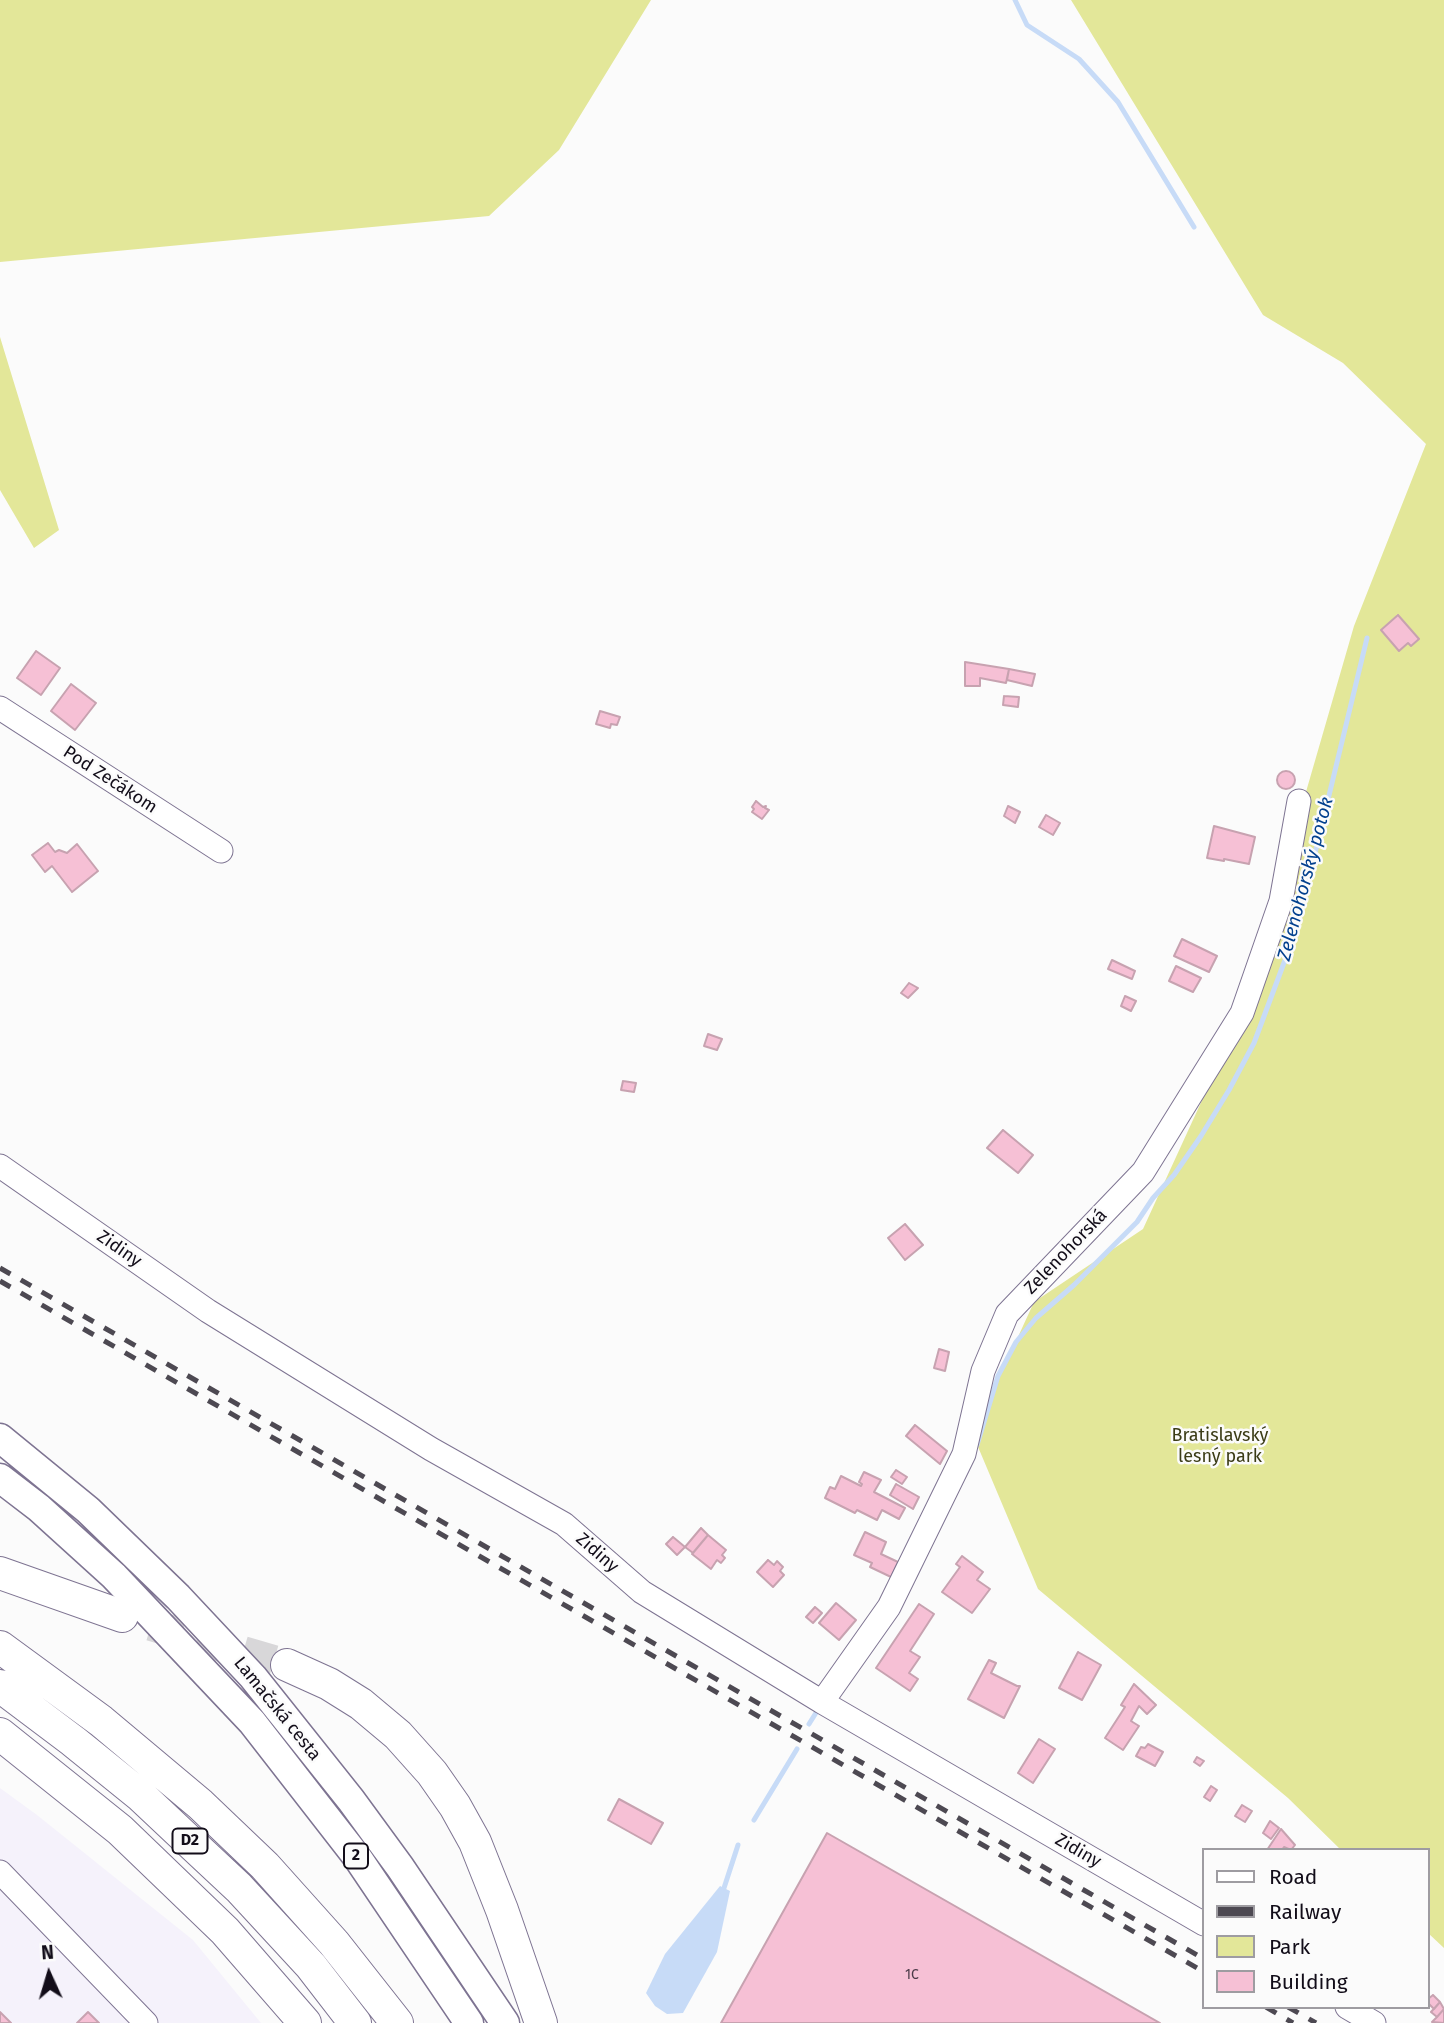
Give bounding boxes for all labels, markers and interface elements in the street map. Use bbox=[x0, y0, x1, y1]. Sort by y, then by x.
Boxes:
street label: Pod Zečákom bbox=[59, 742, 161, 818]
water label: Zelenohorský potok bbox=[1273, 795, 1339, 963]
street label: Zelenohorská bbox=[1020, 1205, 1112, 1299]
street label: Zidiny bbox=[92, 1226, 146, 1272]
park label: Bratislavský lesný park bbox=[1172, 1425, 1268, 1468]
street label: Zidiny bbox=[571, 1529, 623, 1577]
street label: Lamačská cesta bbox=[229, 1653, 325, 1765]
road number: D2 bbox=[172, 1828, 208, 1854]
street label: Zidiny bbox=[1051, 1829, 1105, 1873]
road number: 2 bbox=[344, 1844, 368, 1868]
legend bbox=[1202, 1848, 1430, 2009]
text: Road bbox=[1269, 1864, 1317, 1890]
text: Railway bbox=[1269, 1899, 1341, 1925]
text: Park bbox=[1269, 1934, 1310, 1960]
north arrow bbox=[14, 1939, 84, 2009]
text: N bbox=[40, 1941, 55, 1964]
house number: 1C bbox=[905, 1967, 919, 1983]
text: Building bbox=[1269, 1969, 1348, 1995]

